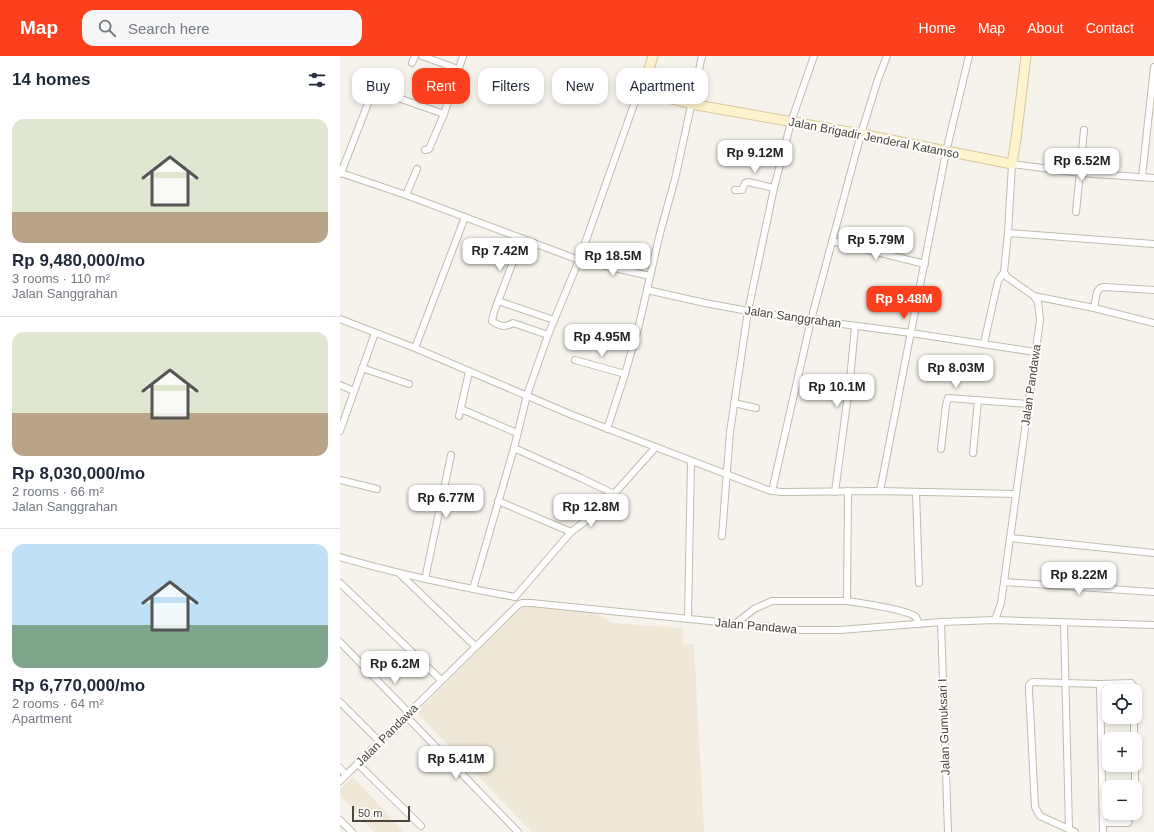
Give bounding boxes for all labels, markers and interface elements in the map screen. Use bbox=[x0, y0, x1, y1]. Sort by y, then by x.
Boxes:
search box bbox=[82, 10, 362, 46]
text: Map bbox=[20, 17, 58, 38]
icon: search bbox=[96, 17, 118, 39]
text: Search here bbox=[128, 20, 210, 37]
text: Home bbox=[919, 20, 956, 36]
text: Map bbox=[978, 20, 1005, 36]
text: About bbox=[1027, 20, 1064, 36]
text: Contact bbox=[1086, 20, 1134, 36]
chip: Buy bbox=[352, 68, 404, 104]
chip: Rent bbox=[412, 68, 470, 104]
chip: Filters bbox=[478, 68, 544, 104]
chip: New bbox=[552, 68, 608, 104]
chip: Apartment bbox=[616, 68, 708, 104]
icon: filters bbox=[306, 69, 328, 91]
text: 14 homes bbox=[12, 70, 90, 89]
street label: Jalan Brigadir Jenderal Katamso bbox=[788, 115, 961, 161]
pin: Rp 9.12M bbox=[714, 140, 796, 174]
icon: home bbox=[134, 145, 206, 217]
text: Rp 9.12M bbox=[726, 145, 784, 160]
pin: Rp 6.52M bbox=[1041, 148, 1123, 182]
text: Rp 6.52M bbox=[1053, 153, 1111, 168]
pin: Rp 5.79M bbox=[835, 227, 917, 261]
text: Rp 5.79M bbox=[847, 232, 905, 247]
pin: Rp 7.42M bbox=[459, 238, 541, 272]
text: Rp 7.42M bbox=[471, 243, 529, 258]
pin: Rp 18.5M bbox=[572, 243, 654, 277]
text: Rp 18.5M bbox=[584, 248, 642, 263]
text: Rp 9,480,000/mo bbox=[12, 251, 145, 270]
text: 3 rooms · 110 m² bbox=[12, 271, 110, 286]
text: Jalan Sanggrahan bbox=[12, 286, 118, 301]
pin: Rp 9.48M bbox=[863, 286, 945, 320]
text: Rp 9.48M bbox=[875, 291, 933, 306]
street label: Jalan Sanggrahan bbox=[744, 303, 842, 331]
pin: Rp 4.95M bbox=[561, 324, 643, 358]
text: Rp 4.95M bbox=[573, 329, 631, 344]
street label: Jalan Pandawa bbox=[1018, 343, 1044, 427]
pin: Rp 8.03M bbox=[915, 355, 997, 389]
icon: home bbox=[134, 358, 206, 430]
text: Rp 8.03M bbox=[927, 360, 985, 375]
pin: Rp 10.1M bbox=[796, 374, 878, 408]
text: Rp 10.1M bbox=[808, 379, 866, 394]
text: Rp 8,030,000/mo bbox=[12, 464, 145, 483]
text: 2 rooms · 66 m² bbox=[12, 484, 104, 499]
pin: Rp 6.77M bbox=[405, 485, 487, 519]
text: Rp 6.77M bbox=[417, 490, 475, 505]
pin: Rp 12.8M bbox=[550, 494, 632, 528]
text: Jalan Sanggrahan bbox=[12, 499, 118, 514]
text: Rp 12.8M bbox=[562, 499, 620, 514]
pin: Rp 8.22M bbox=[1038, 562, 1120, 596]
text: Rp 8.22M bbox=[1050, 567, 1108, 582]
icon: home bbox=[134, 570, 206, 642]
street label: Jalan Pandawa bbox=[715, 615, 798, 637]
pin: Rp 6.2M bbox=[358, 651, 432, 685]
text: Rp 6.2M bbox=[370, 656, 420, 671]
text: Rp 6,770,000/mo bbox=[12, 676, 145, 695]
street label: Jalan Gumuksari I bbox=[935, 678, 953, 776]
map controls bbox=[1102, 684, 1142, 820]
button: locate bbox=[1102, 684, 1142, 724]
text: 2 rooms · 64 m² bbox=[12, 696, 104, 711]
street label: Jalan Pandawa bbox=[353, 701, 421, 769]
text: Apartment bbox=[12, 711, 72, 726]
button: + bbox=[1102, 732, 1142, 772]
pin: Rp 5.41M bbox=[415, 746, 497, 780]
text: Rp 5.41M bbox=[427, 751, 485, 766]
button: − bbox=[1102, 780, 1142, 820]
scale bar bbox=[352, 804, 410, 823]
text: 50 m bbox=[358, 807, 382, 819]

